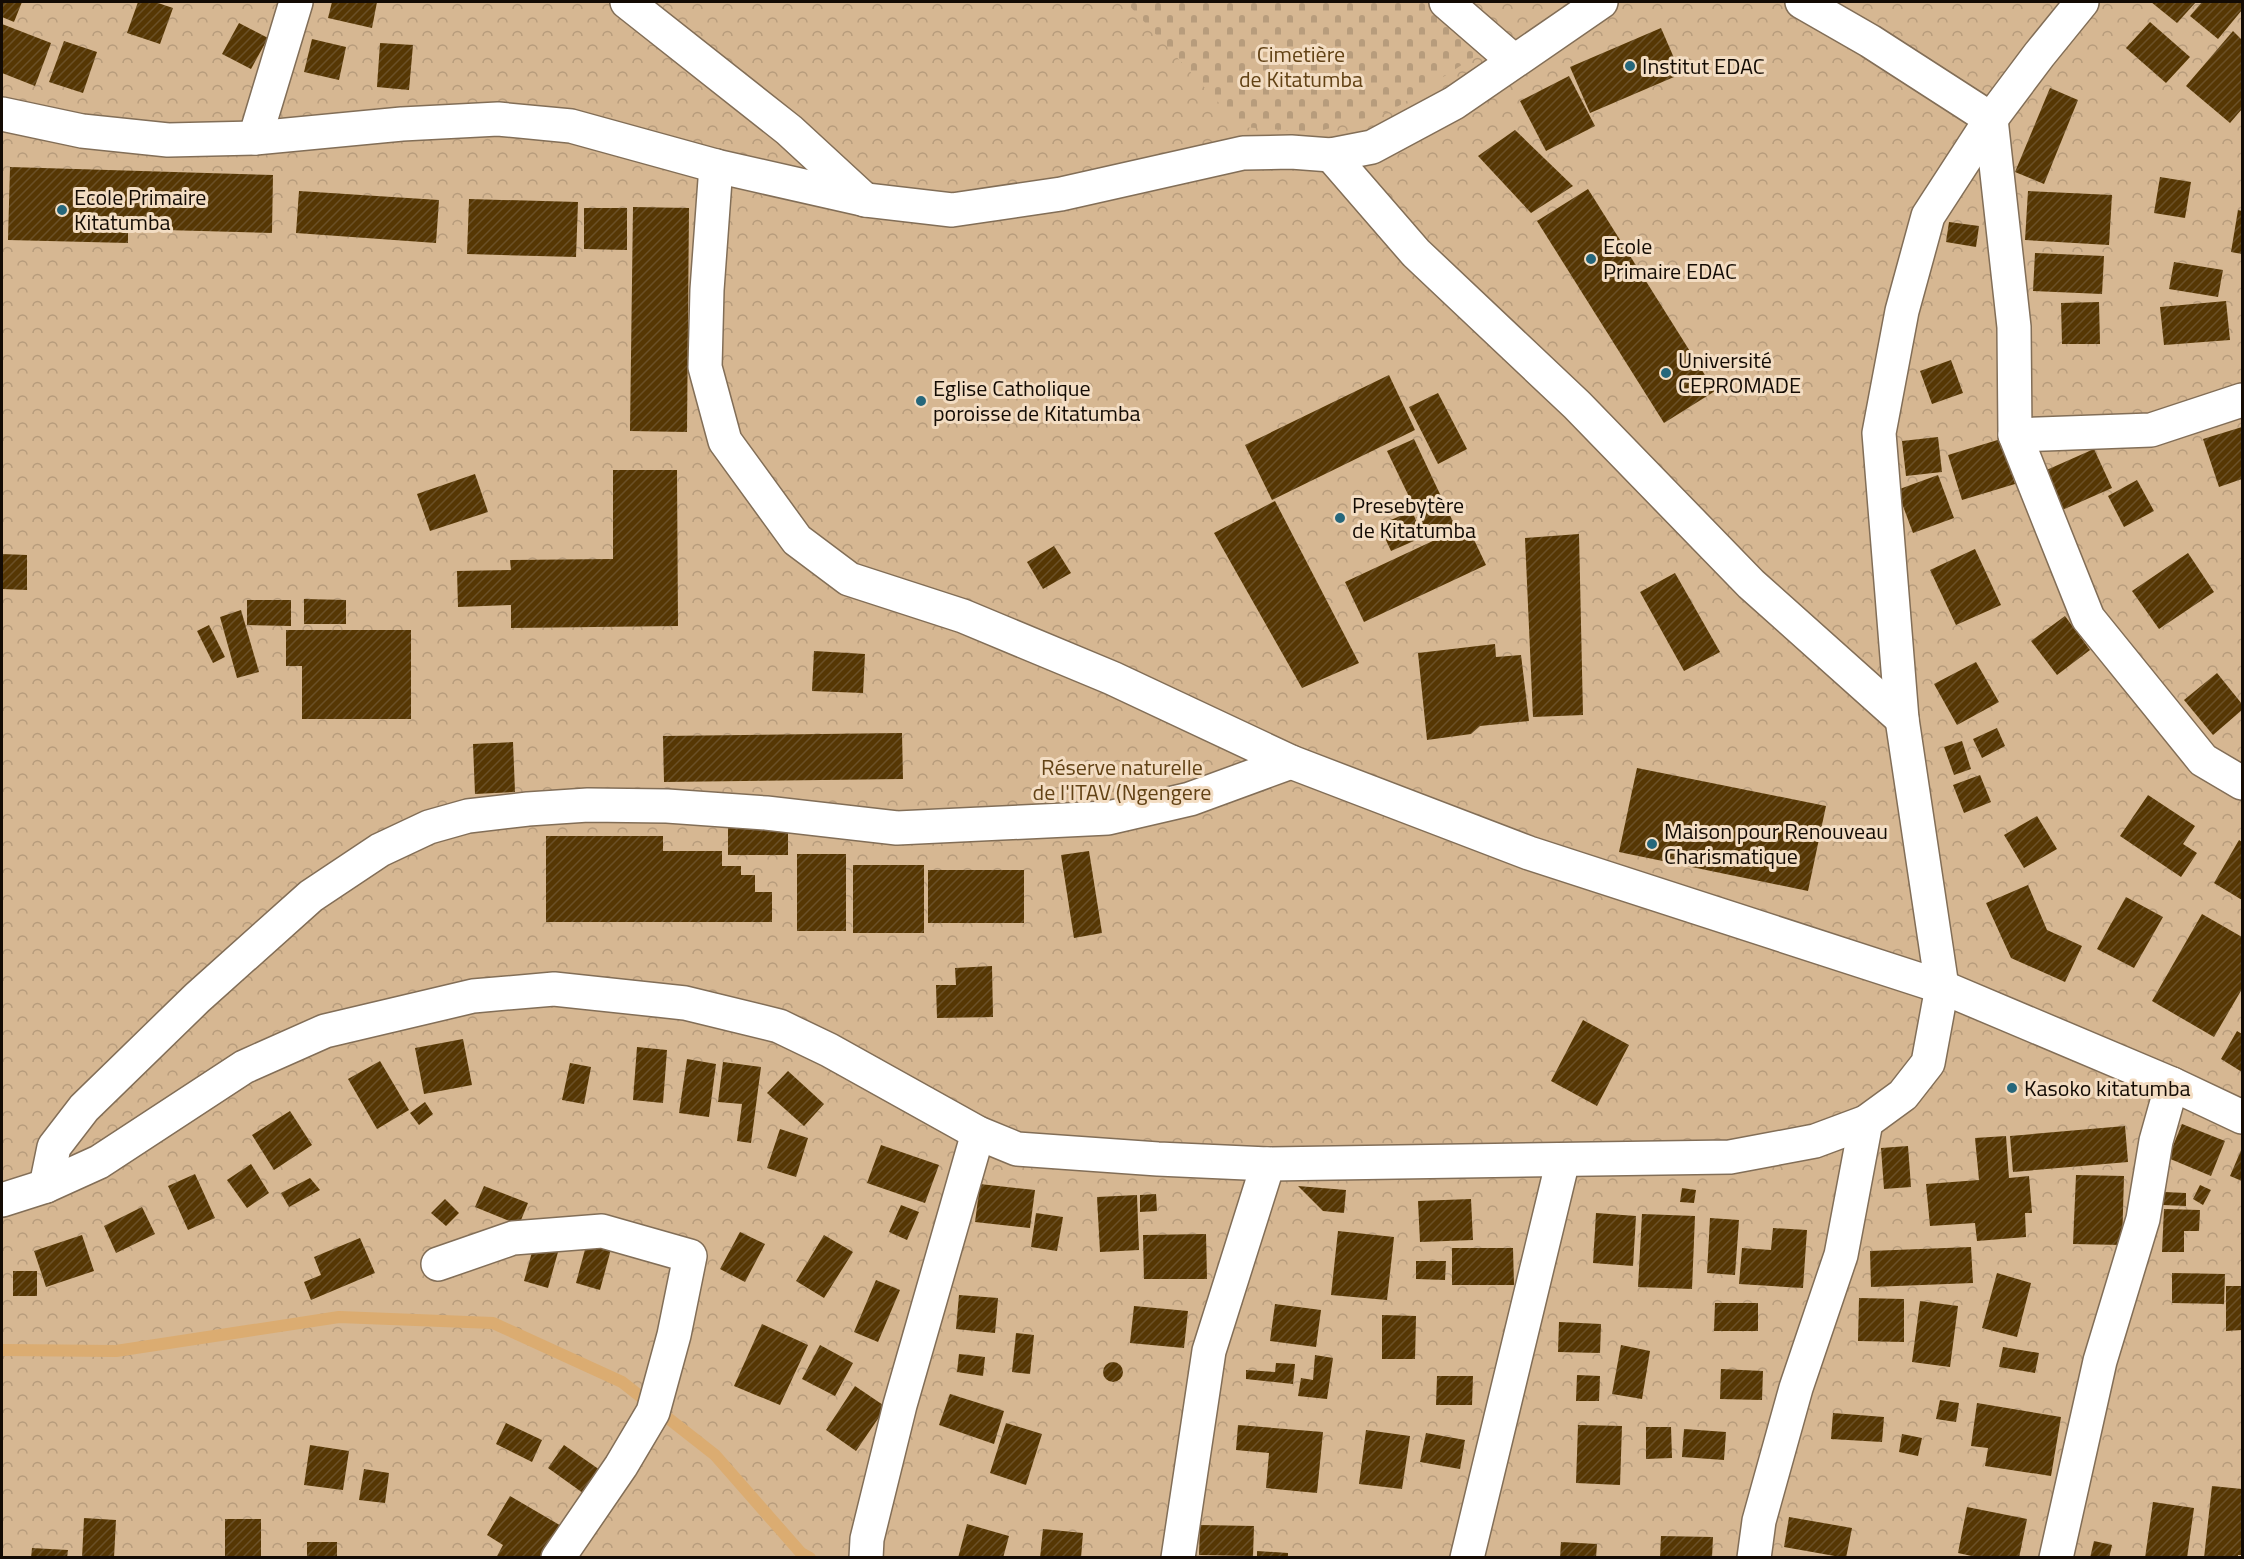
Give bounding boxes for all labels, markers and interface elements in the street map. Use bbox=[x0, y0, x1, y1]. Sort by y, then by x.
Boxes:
park label: Cimetière de Kitatumba bbox=[1239, 37, 1363, 96]
place label: Institut EDAC bbox=[1642, 49, 1765, 83]
marker: Institut EDAC bbox=[1623, 59, 1637, 73]
place label: Ecole Primaire Kitatumba bbox=[74, 180, 206, 239]
marker: Ecole Primaire Kitatumba bbox=[55, 203, 69, 217]
place label: Ecole Primaire EDAC bbox=[1603, 229, 1737, 288]
marker: Ecole Primaire EDAC bbox=[1584, 252, 1598, 266]
place label: Université CEPROMADE bbox=[1678, 343, 1801, 402]
marker: Université CEPROMADE bbox=[1659, 366, 1673, 380]
place label: Eglise Catholique poroisse de Kitatumba bbox=[933, 371, 1141, 430]
marker: Eglise Catholique poroisse de Kitatumba bbox=[914, 394, 928, 408]
place label: Presebytère de Kitatumba bbox=[1352, 488, 1476, 547]
marker: Presebytère de Kitatumba bbox=[1333, 511, 1347, 525]
park label: Réserve naturelle de l'ITAV (Ngengere bbox=[1033, 750, 1211, 809]
place label: Maison pour Renouveau Charismatique bbox=[1664, 814, 1888, 873]
marker: Maison pour Renouveau Charismatique bbox=[1645, 837, 1659, 851]
place label: Kasoko kitatumba bbox=[2024, 1071, 2191, 1105]
marker: Kasoko kitatumba bbox=[2005, 1081, 2019, 1095]

